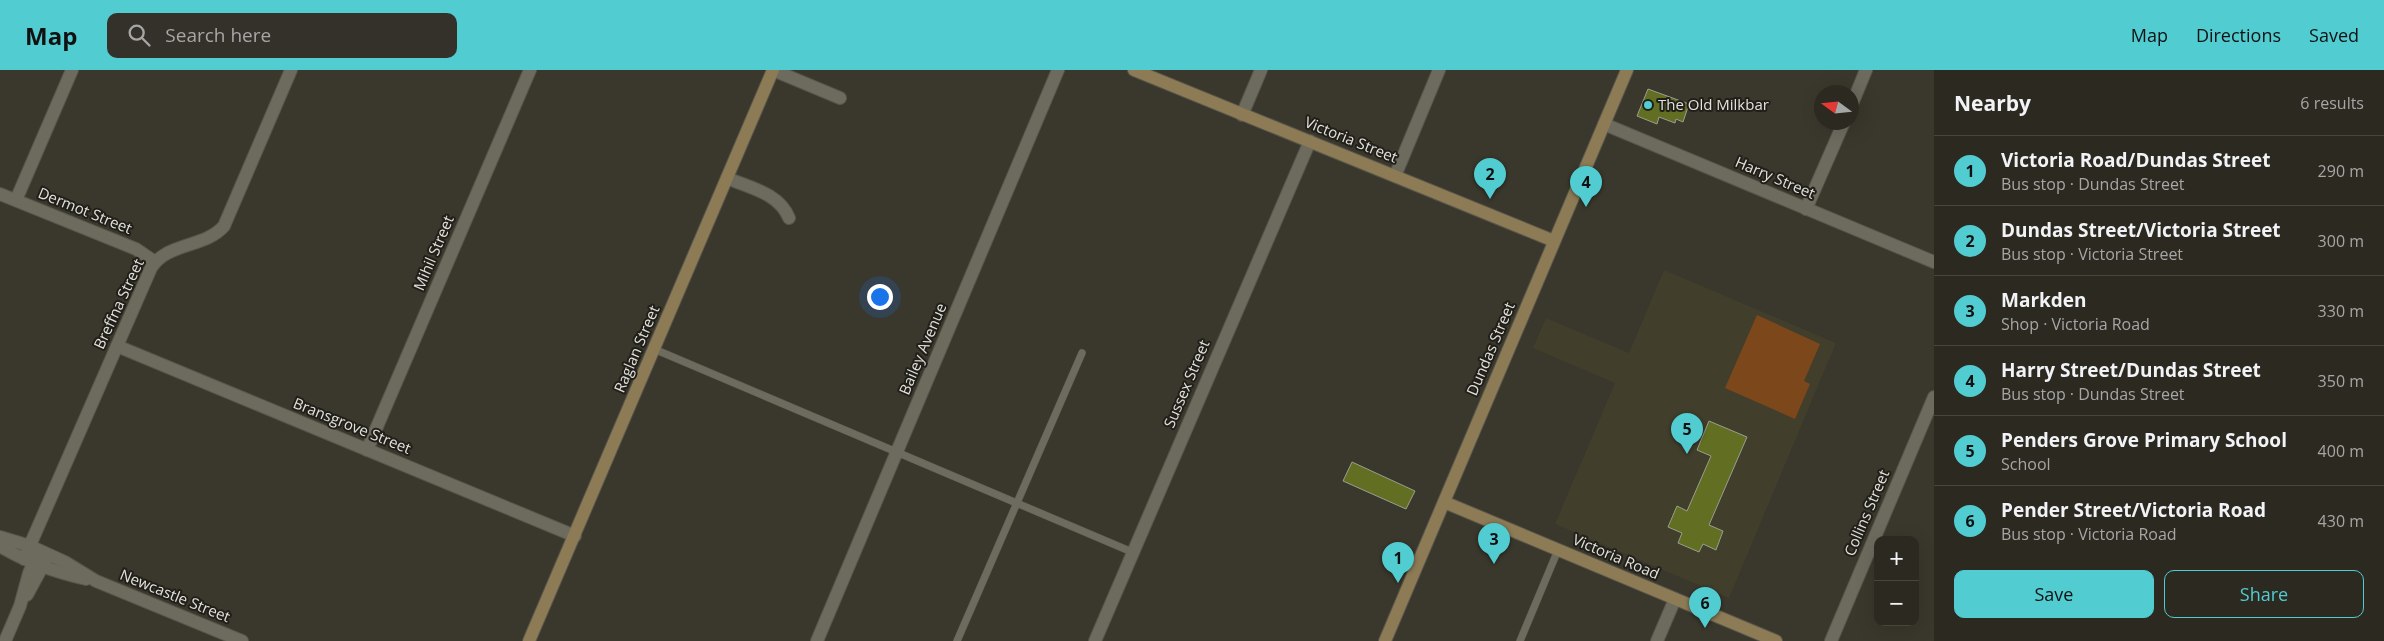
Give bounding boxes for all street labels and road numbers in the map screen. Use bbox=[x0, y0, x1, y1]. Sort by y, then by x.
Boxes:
street label: Victoria Street bbox=[1302, 111, 1401, 167]
street label: Harry Street bbox=[1732, 151, 1818, 203]
street label: Dermot Street bbox=[36, 182, 135, 238]
street label: Mihil Street bbox=[408, 212, 458, 293]
street label: Breffna Street bbox=[88, 255, 148, 352]
street label: Dundas Street bbox=[1461, 299, 1519, 398]
street label: Bailey Avenue bbox=[894, 300, 950, 397]
street label: Raglan Street bbox=[609, 302, 663, 395]
street label: Sussex Street bbox=[1159, 337, 1214, 431]
street label: Bransgrove Street bbox=[290, 392, 414, 458]
street label: Collins Street bbox=[1839, 466, 1893, 559]
street label: Victoria Road bbox=[1570, 529, 1663, 583]
street label: Newcastle Street bbox=[117, 564, 234, 626]

